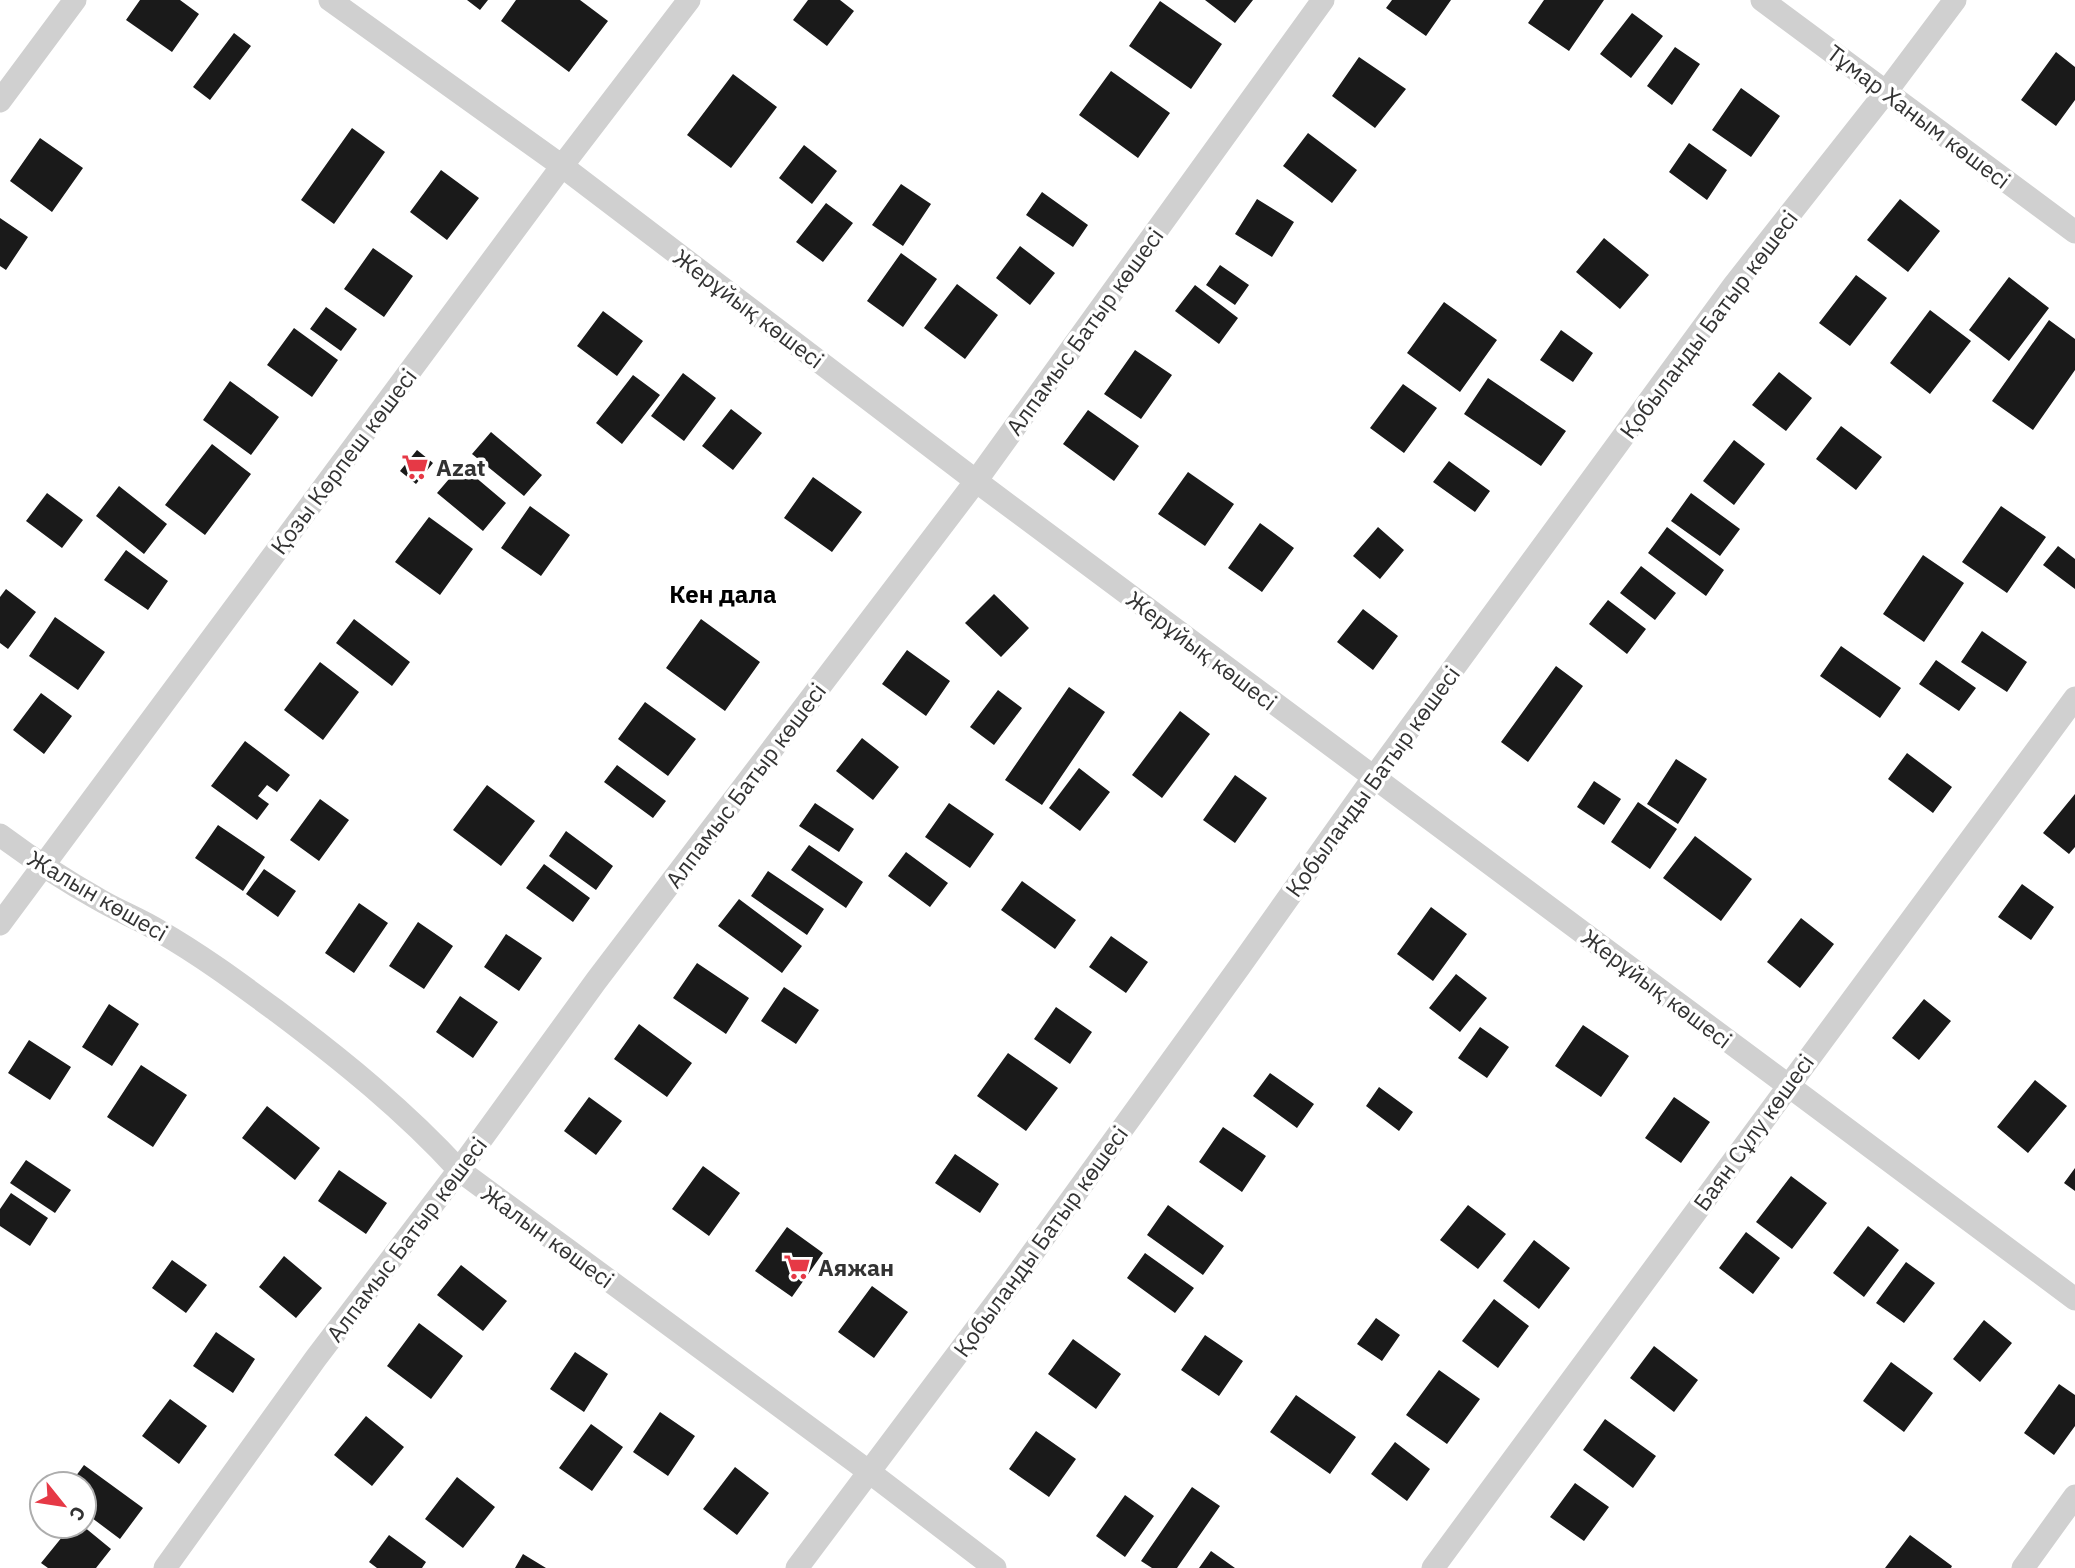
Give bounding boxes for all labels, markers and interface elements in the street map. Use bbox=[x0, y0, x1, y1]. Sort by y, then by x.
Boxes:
street label: Тұмар Ханым көшесі bbox=[1821, 37, 2017, 195]
street label: Қобыланды Батыр көшесі bbox=[1612, 204, 1804, 444]
street label: Алпамыс Батыр көшесі bbox=[999, 221, 1169, 441]
street label: Жерұйық көшесі bbox=[668, 242, 830, 374]
street label: Қозы Көрпеш көшесі bbox=[263, 362, 423, 560]
supermarket icon: Azat bbox=[400, 452, 430, 482]
place label: Azat bbox=[436, 452, 486, 482]
district label: Кен дала bbox=[669, 578, 777, 610]
street label: Жерұйық көшесі bbox=[1121, 584, 1283, 716]
street label: Қобыланды Батыр көшесі bbox=[1278, 660, 1466, 902]
street label: Алпамыс Батыр көшесі bbox=[658, 676, 832, 894]
street label: Жалын көшесі bbox=[23, 843, 173, 947]
street label: Жерұйық көшесі bbox=[1576, 922, 1738, 1054]
street label: Баян Сұлу көшесі bbox=[1686, 1048, 1820, 1216]
street label: Қобыланды Батыр көшесі bbox=[946, 1120, 1134, 1362]
street label: Алпамыс Батыр көшесі bbox=[319, 1130, 493, 1348]
street label: Жалын көшесі bbox=[476, 1178, 620, 1294]
supermarket icon: Аяжан bbox=[782, 1252, 812, 1282]
place label: Аяжан bbox=[818, 1252, 894, 1282]
north arrow bbox=[28, 1470, 98, 1540]
text: С bbox=[64, 1502, 91, 1525]

